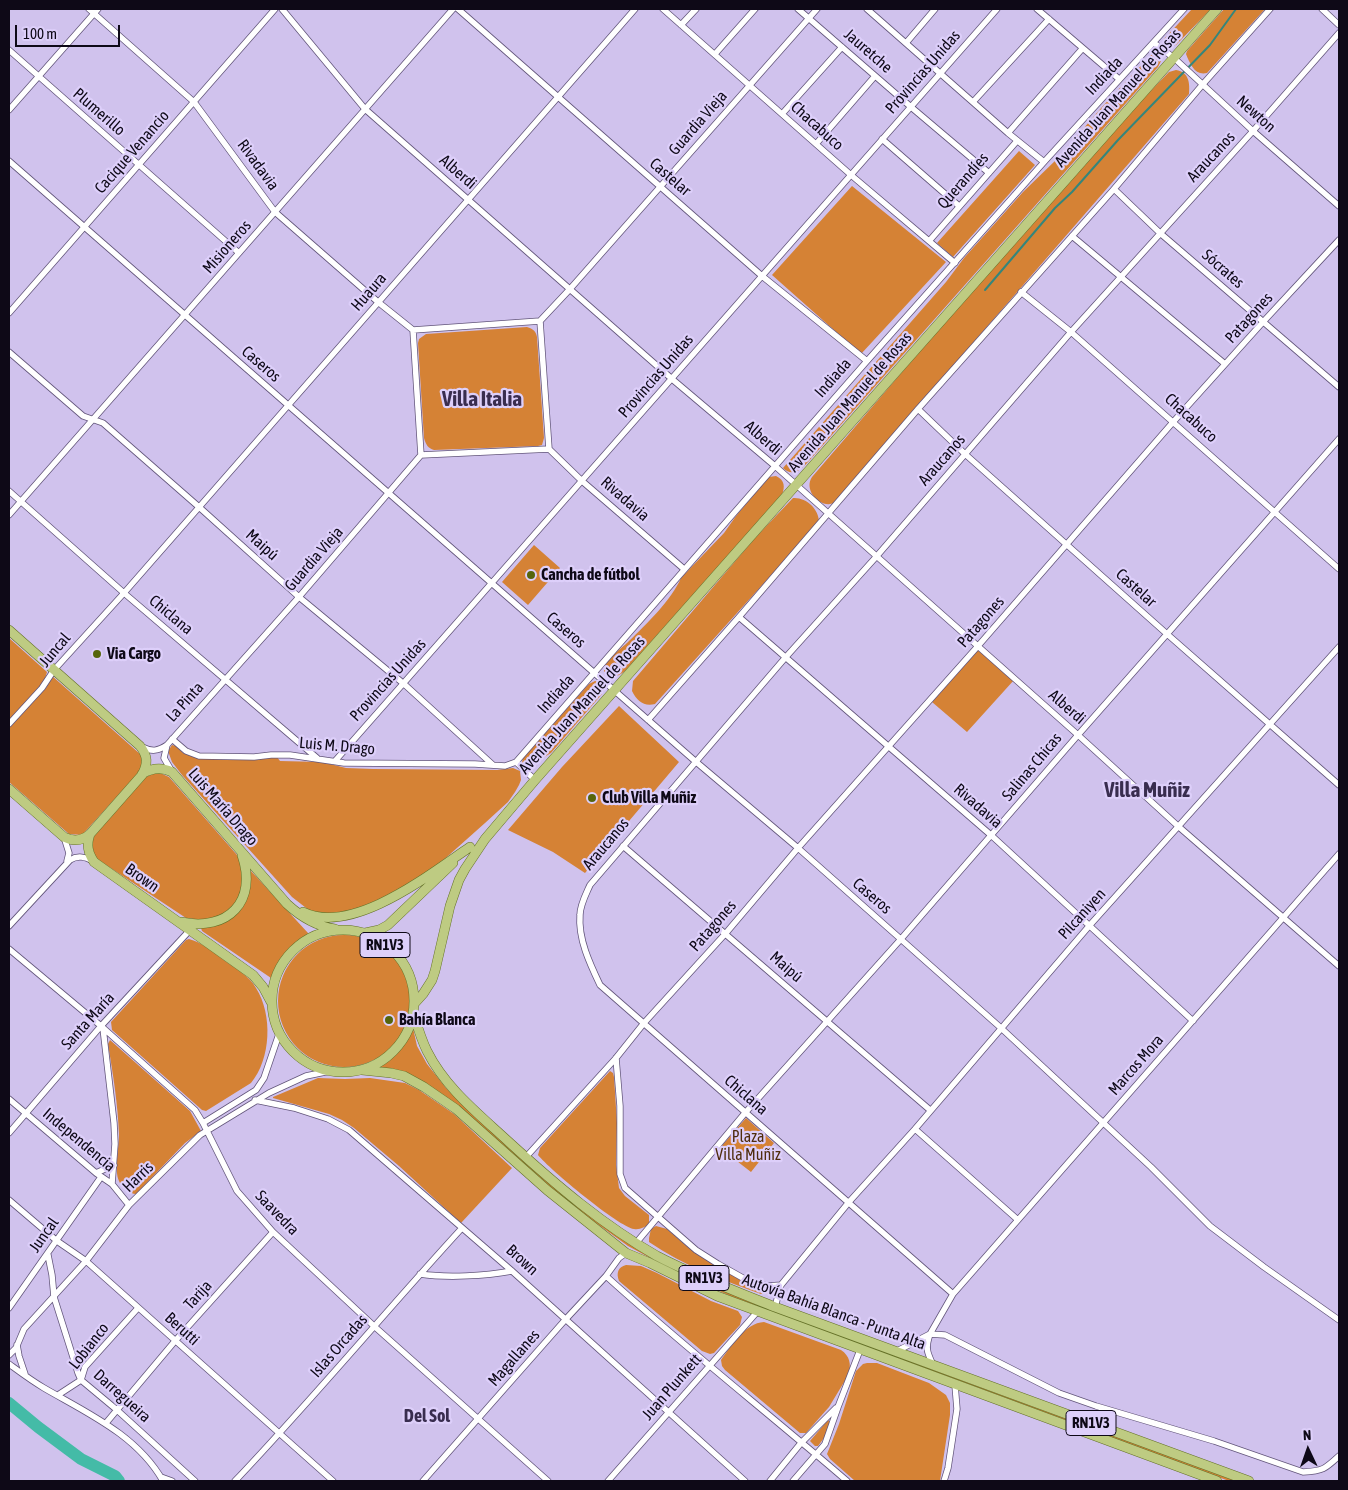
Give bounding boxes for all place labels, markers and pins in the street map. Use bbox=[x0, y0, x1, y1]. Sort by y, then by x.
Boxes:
place label: Cancha de fútbol bbox=[541, 565, 640, 585]
marker: Cancha de fútbol bbox=[525, 569, 537, 581]
place label: Via Cargo bbox=[107, 644, 161, 664]
marker: Via Cargo bbox=[91, 648, 103, 660]
place label: Club Villa Muñiz bbox=[602, 788, 696, 808]
marker: Club Villa Muñiz bbox=[586, 792, 598, 804]
place label: Bahía Blanca bbox=[399, 1010, 475, 1030]
marker: Bahía Blanca bbox=[383, 1014, 395, 1026]

